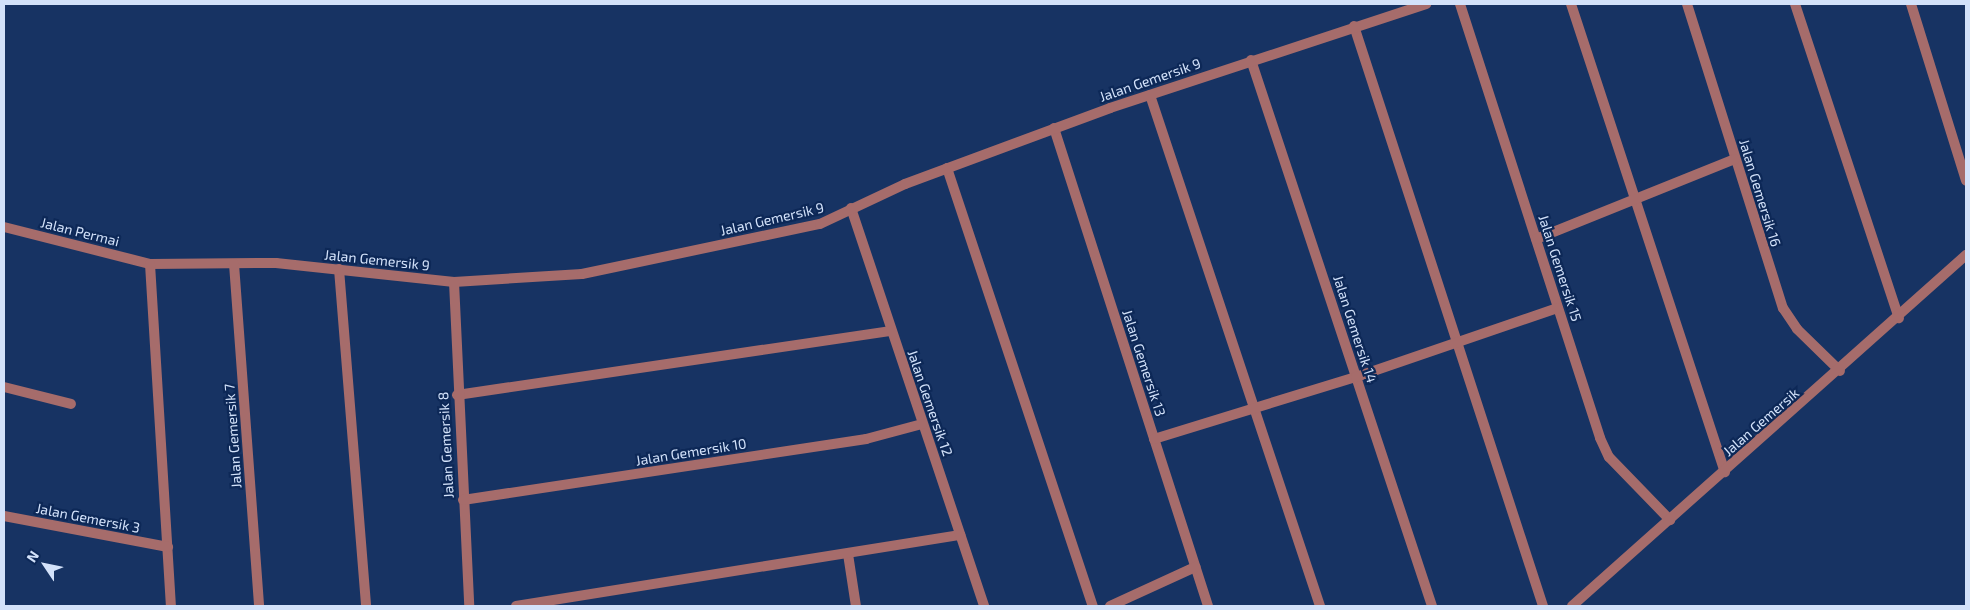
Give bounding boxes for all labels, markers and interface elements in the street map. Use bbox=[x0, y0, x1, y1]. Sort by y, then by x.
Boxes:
street label: Jalan Gemersik 9 bbox=[1097, 55, 1203, 105]
street label: Jalan Gemersik 16 bbox=[1736, 137, 1784, 249]
street label: Jalan Gemersik 9 bbox=[718, 199, 826, 239]
street label: Jalan Gemersik 15 bbox=[1535, 213, 1585, 323]
street label: Jalan Permai bbox=[39, 214, 121, 250]
street label: Jalan Gemersik 9 bbox=[323, 246, 431, 274]
street label: Jalan Gemersik 14 bbox=[1330, 273, 1380, 385]
street label: Jalan Gemersik 13 bbox=[1119, 307, 1169, 419]
street label: Jalan Gemersik 12 bbox=[904, 348, 956, 458]
street label: Jalan Gemersik 7 bbox=[221, 383, 245, 489]
street label: Jalan Gemersik bbox=[1720, 385, 1802, 459]
street label: Jalan Gemersik 8 bbox=[435, 391, 457, 499]
street label: Jalan Gemersik 10 bbox=[634, 435, 748, 469]
street label: Jalan Gemersik 3 bbox=[34, 500, 142, 536]
north arrow bbox=[20, 540, 70, 590]
text: N bbox=[22, 547, 42, 565]

